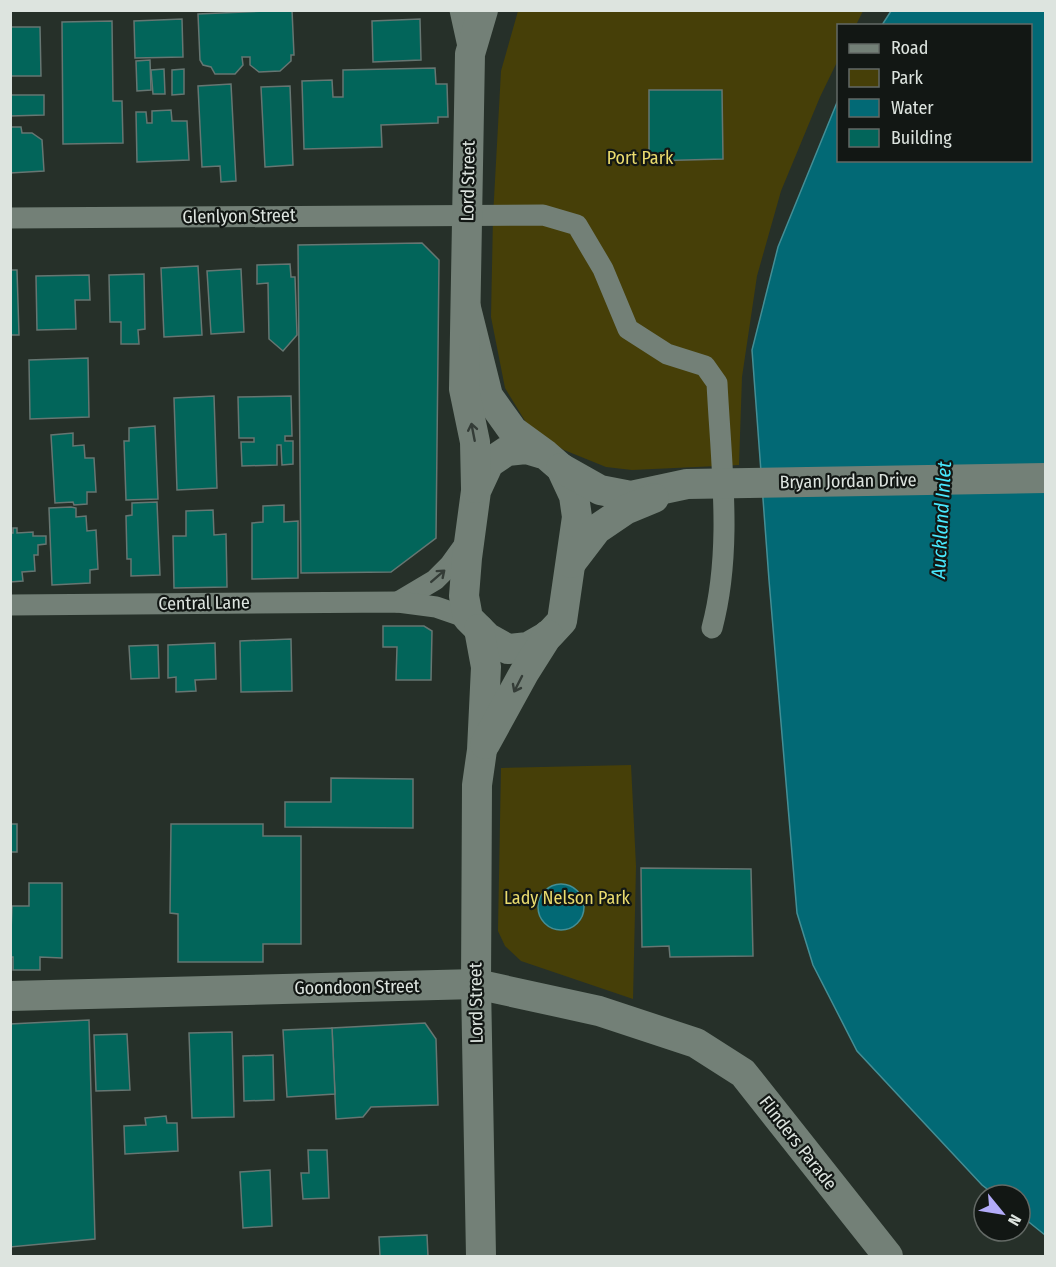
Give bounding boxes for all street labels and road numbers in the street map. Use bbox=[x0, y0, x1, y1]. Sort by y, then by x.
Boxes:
street label: Lord Street bbox=[456, 140, 480, 222]
street label: Glenlyon Street bbox=[182, 204, 296, 228]
street label: Bryan Jordan Drive bbox=[779, 469, 917, 493]
street label: Central Lane bbox=[158, 591, 250, 615]
street label: Lord Street bbox=[464, 962, 488, 1044]
street label: Goondoon Street bbox=[294, 975, 420, 999]
street label: Flinders Parade bbox=[754, 1092, 842, 1195]

